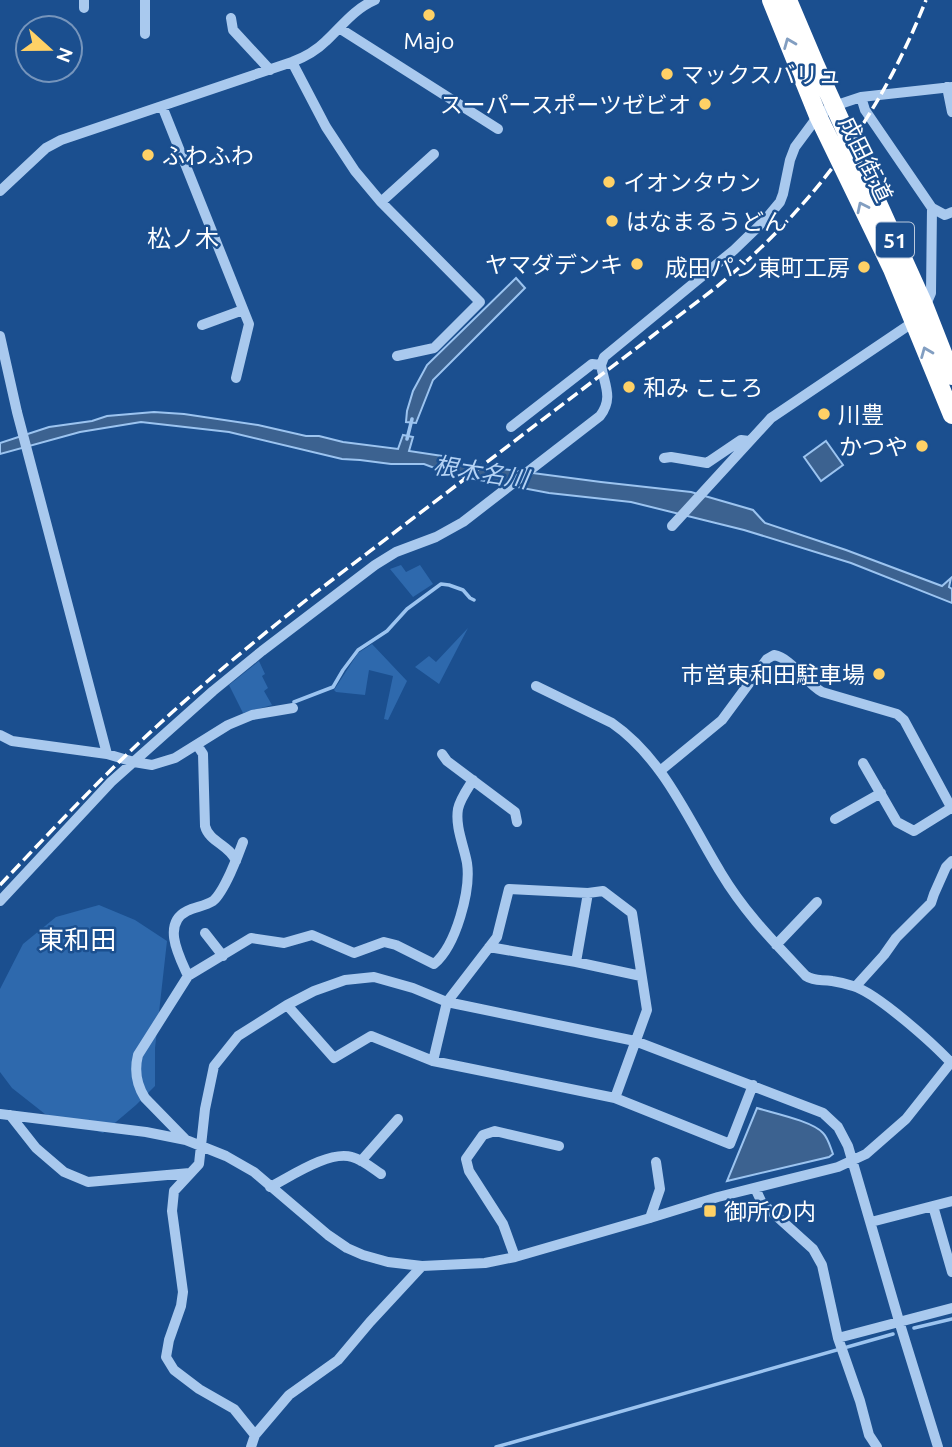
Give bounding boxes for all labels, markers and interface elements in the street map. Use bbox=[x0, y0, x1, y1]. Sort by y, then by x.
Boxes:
marker: Majo bbox=[421, 7, 437, 23]
north arrow bbox=[14, 14, 84, 84]
place label: Majo bbox=[404, 28, 454, 53]
one-way arrow bbox=[783, 38, 797, 50]
text: N bbox=[52, 45, 78, 66]
place label: マックスバリュ bbox=[681, 62, 841, 87]
marker: マックスバリュ bbox=[659, 66, 675, 82]
place label: スーパースポーツゼビオ bbox=[440, 92, 691, 117]
marker: スーパースポーツゼビオ bbox=[697, 96, 713, 112]
street label: 成田街道 bbox=[835, 112, 897, 206]
place label: ふわふわ bbox=[162, 143, 254, 168]
marker: ふわふわ bbox=[140, 147, 156, 163]
place label: イオンタウン bbox=[623, 170, 761, 195]
marker: イオンタウン bbox=[601, 174, 617, 190]
one-way arrow bbox=[857, 202, 871, 214]
place label: はなまるうどん bbox=[626, 209, 787, 234]
marker: はなまるうどん bbox=[604, 213, 620, 229]
road number: 51 bbox=[876, 222, 914, 258]
district label: 松ノ木 bbox=[147, 225, 219, 252]
place label: ヤマダデンキ bbox=[485, 252, 623, 277]
place label: 成田パン東町工房 bbox=[665, 255, 850, 280]
marker: ヤマダデンキ bbox=[629, 256, 645, 272]
marker: 成田パン東町工房 bbox=[856, 259, 872, 275]
one-way arrow bbox=[921, 346, 935, 358]
place label: 和み こころ bbox=[643, 375, 763, 400]
marker: 和み こころ bbox=[621, 379, 637, 395]
place label: 川豊 bbox=[838, 402, 884, 427]
marker: 川豊 bbox=[816, 406, 832, 422]
place label: かつや bbox=[839, 434, 908, 459]
marker: かつや bbox=[914, 438, 930, 454]
water label: 根木名川 bbox=[431, 451, 533, 493]
place label: 市営東和田駐車場 bbox=[681, 662, 865, 687]
marker: 市営東和田駐車場 bbox=[871, 666, 887, 682]
district label: 東和田 bbox=[38, 925, 116, 954]
place label: 御所の内 bbox=[724, 1199, 816, 1224]
marker: 御所の内 bbox=[702, 1203, 718, 1219]

